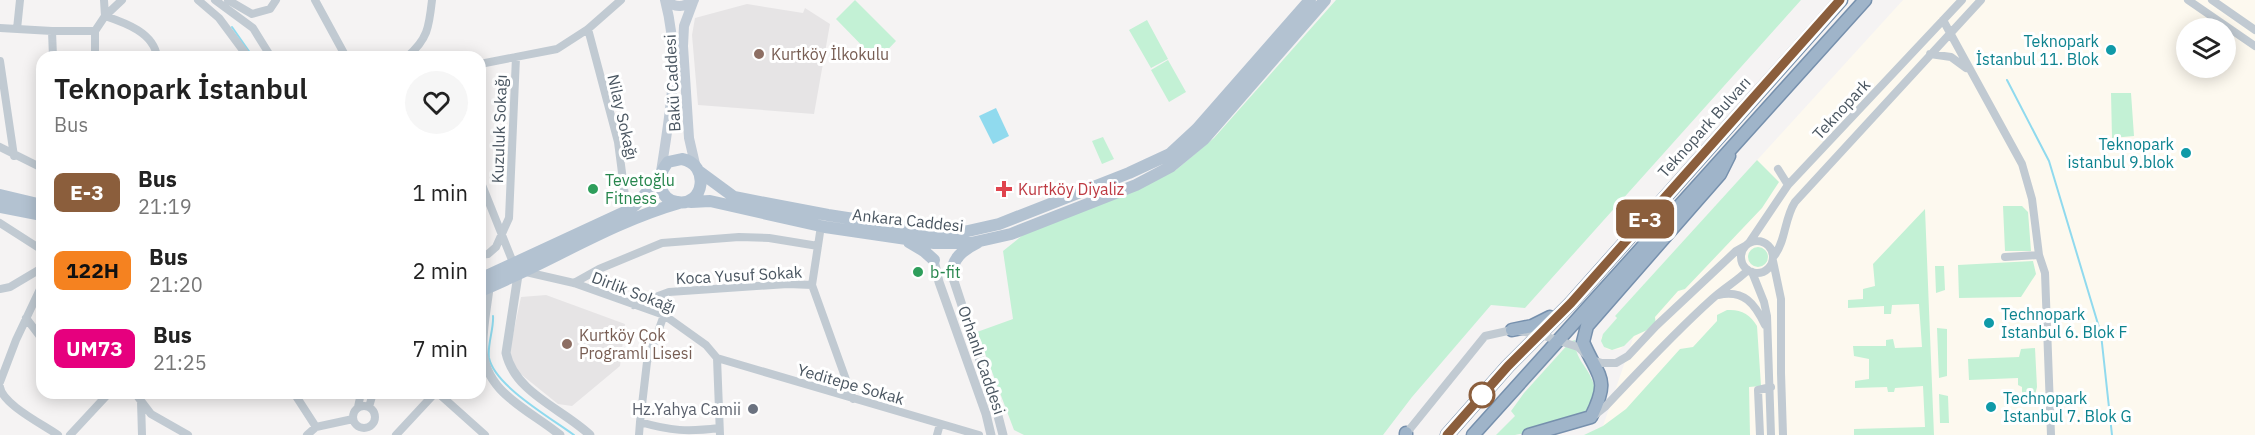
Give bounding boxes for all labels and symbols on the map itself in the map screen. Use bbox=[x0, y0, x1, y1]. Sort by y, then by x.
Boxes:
place label: Teknopark İstanbul 11. Blok bbox=[1976, 31, 2100, 69]
street label: Bakü Caddesi bbox=[659, 34, 685, 132]
marker: Teknopark İstanbul 11. Blok bbox=[2104, 43, 2118, 57]
place label: Kurtköy İlkokulu bbox=[771, 44, 889, 64]
marker: Kurtköy İlkokulu bbox=[752, 47, 766, 61]
street label: Nilay Sokağı bbox=[603, 72, 643, 162]
street label: Teknopark Bulvarı bbox=[1653, 72, 1755, 182]
street label: Kuzuluk Sokağı bbox=[487, 74, 511, 184]
street label: Teknopark bbox=[1808, 74, 1874, 143]
place label: Teknopark istanbul 9.blok bbox=[2068, 134, 2175, 172]
marker: Teknopark istanbul 9.blok bbox=[2179, 146, 2193, 160]
place label: Tevetoğlu Fitness bbox=[605, 170, 675, 208]
place label: Kurtköy Diyaliz bbox=[1018, 179, 1124, 199]
marker: Kurtköy Diyaliz bbox=[995, 180, 1013, 198]
marker: Tevetoğlu Fitness bbox=[586, 182, 600, 196]
line badge: E-3 bbox=[1610, 200, 1680, 238]
street label: Ankara Caddesi bbox=[851, 204, 965, 236]
street label: Koca Yusuf Sokak bbox=[675, 262, 803, 288]
place label: b-fit bbox=[930, 262, 961, 282]
marker: b-fit bbox=[911, 265, 925, 279]
street label: Dirlik Sokağı bbox=[589, 267, 679, 317]
street label: Orhanlı Caddesi bbox=[954, 303, 1010, 417]
place label: Technopark Istanbul 6. Blok F bbox=[2001, 304, 2128, 342]
marker: Technopark Istanbul 6. Blok F bbox=[1982, 316, 1996, 330]
place label: Kurtköy Çok Programlı Lisesi bbox=[579, 325, 693, 363]
marker: Kurtköy Çok Programlı Lisesi bbox=[560, 337, 574, 351]
street label: Yeditepe Sokak bbox=[795, 359, 907, 409]
unlabelled marker bbox=[1469, 382, 1495, 408]
place label: Technopark Istanbul 7. Blok G bbox=[2003, 388, 2132, 426]
place label: Hz.Yahya Camii bbox=[632, 399, 741, 419]
marker: Technopark Istanbul 7. Blok G bbox=[1984, 400, 1998, 414]
marker: Hz.Yahya Camii bbox=[746, 402, 760, 416]

